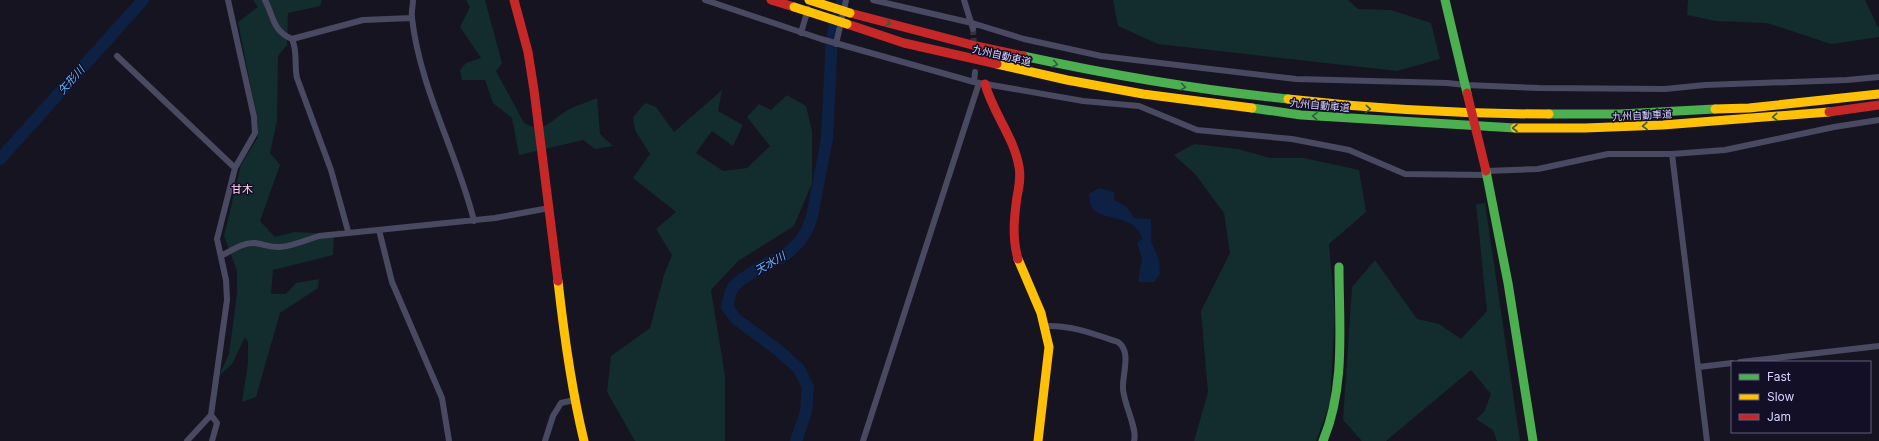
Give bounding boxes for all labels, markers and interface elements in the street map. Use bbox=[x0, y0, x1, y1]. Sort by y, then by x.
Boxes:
one-way arrow bbox=[884, 18, 891, 27]
street label: 九州自動車道 bbox=[971, 42, 1033, 68]
one-way arrow bbox=[1052, 60, 1058, 68]
water label: 矢形川 bbox=[55, 62, 88, 97]
one-way arrow bbox=[1180, 82, 1186, 91]
street label: 九州自動車道 bbox=[1290, 96, 1350, 114]
one-way arrow bbox=[1365, 104, 1371, 113]
street label: 九州自動車道 bbox=[1612, 107, 1672, 123]
one-way arrow bbox=[1312, 112, 1318, 121]
one-way arrow bbox=[1772, 112, 1778, 121]
one-way arrow bbox=[1642, 122, 1648, 130]
one-way arrow bbox=[1512, 124, 1518, 132]
district label: 甘木 bbox=[231, 182, 253, 196]
water label: 天水川 bbox=[752, 248, 789, 277]
legend bbox=[1731, 361, 1871, 433]
text: Fast bbox=[1767, 369, 1791, 384]
text: Slow bbox=[1767, 389, 1795, 404]
text: Jam bbox=[1767, 409, 1791, 424]

